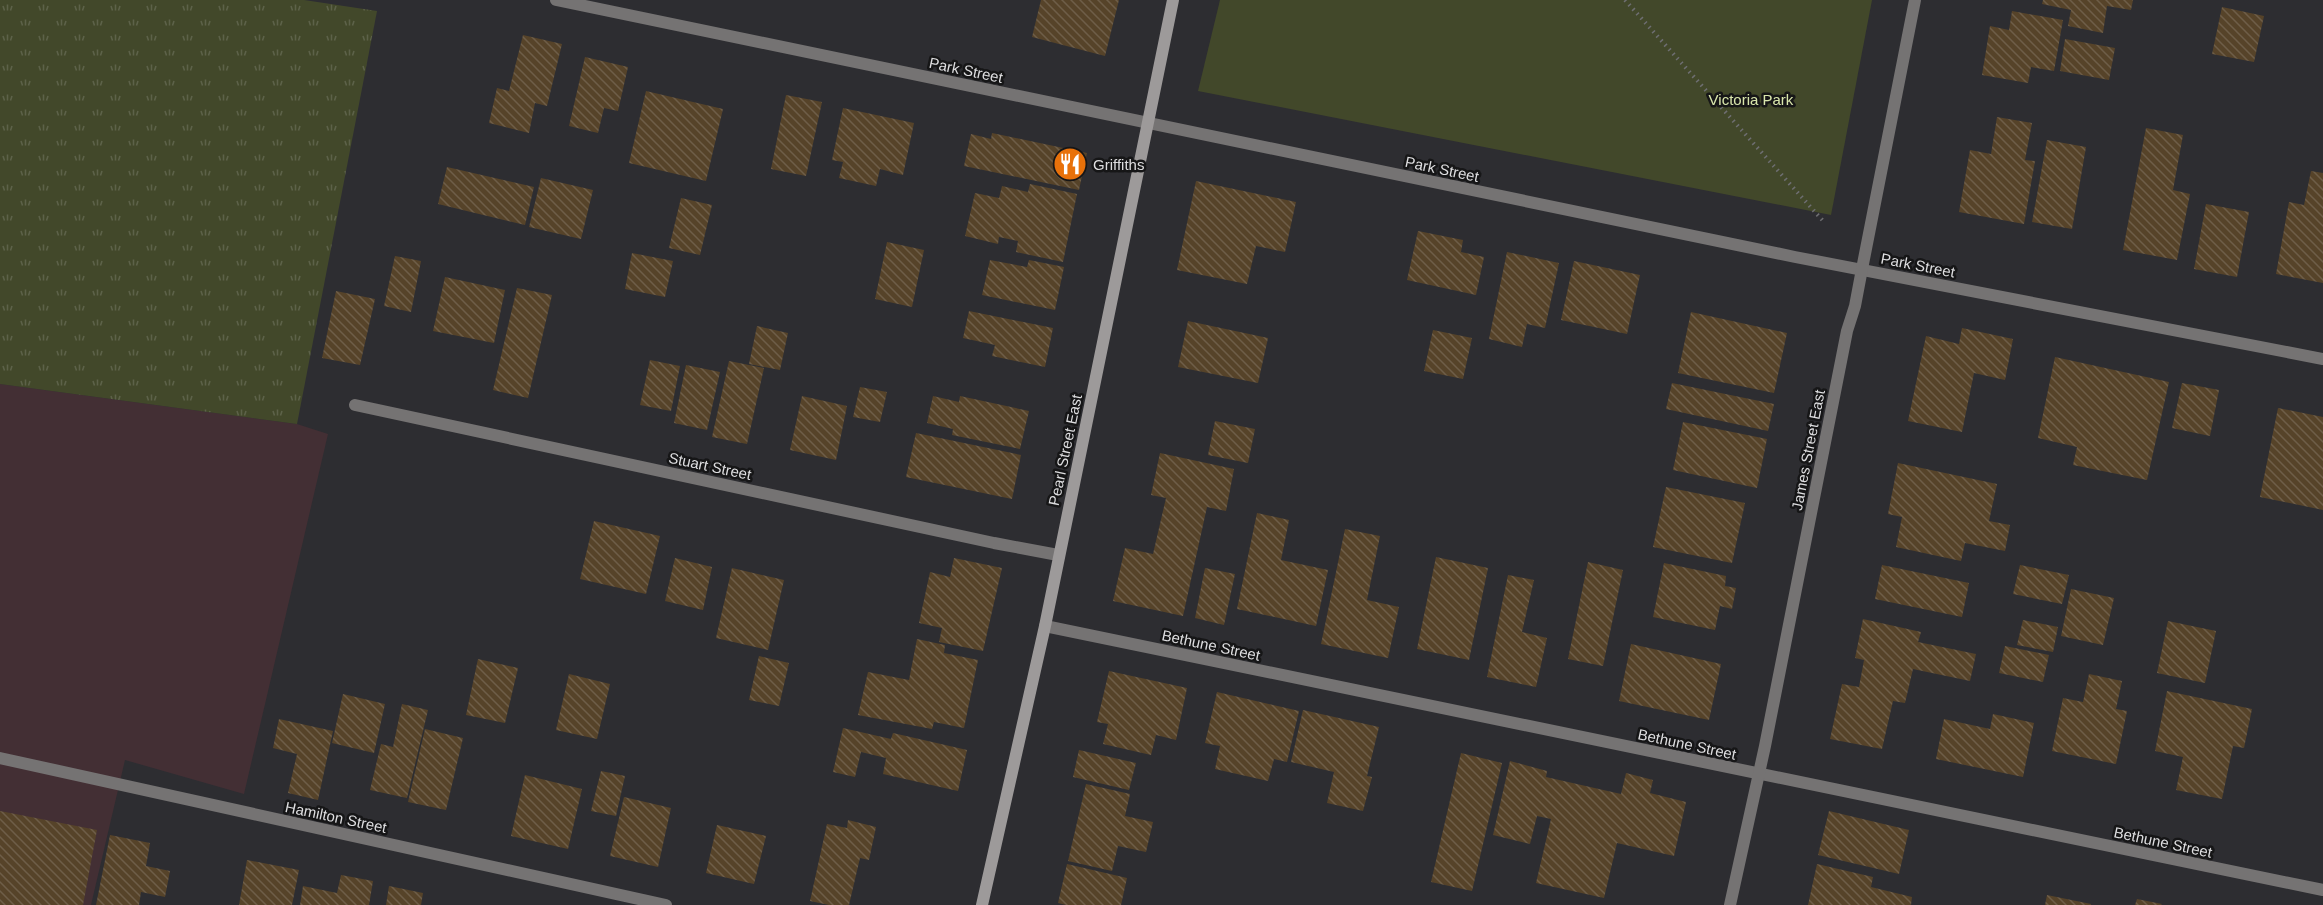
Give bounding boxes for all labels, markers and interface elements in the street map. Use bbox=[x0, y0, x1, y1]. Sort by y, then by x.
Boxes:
street label: Park Street bbox=[928, 54, 1005, 86]
park label: Victoria Park bbox=[1709, 91, 1794, 108]
restaurant icon: Griffiths bbox=[1052, 146, 1088, 182]
street label: Park Street bbox=[1404, 153, 1481, 185]
place label: Griffiths bbox=[1093, 156, 1144, 173]
street label: Park Street bbox=[1880, 249, 1957, 281]
street label: James Street East bbox=[1788, 387, 1828, 512]
street label: Pearl Street East bbox=[1045, 392, 1085, 507]
street label: Stuart Street bbox=[667, 449, 754, 483]
street label: Bethune Street bbox=[1160, 626, 1263, 664]
street label: Bethune Street bbox=[1636, 725, 1739, 763]
street label: Hamilton Street bbox=[284, 798, 389, 836]
street label: Bethune Street bbox=[2112, 823, 2215, 861]

